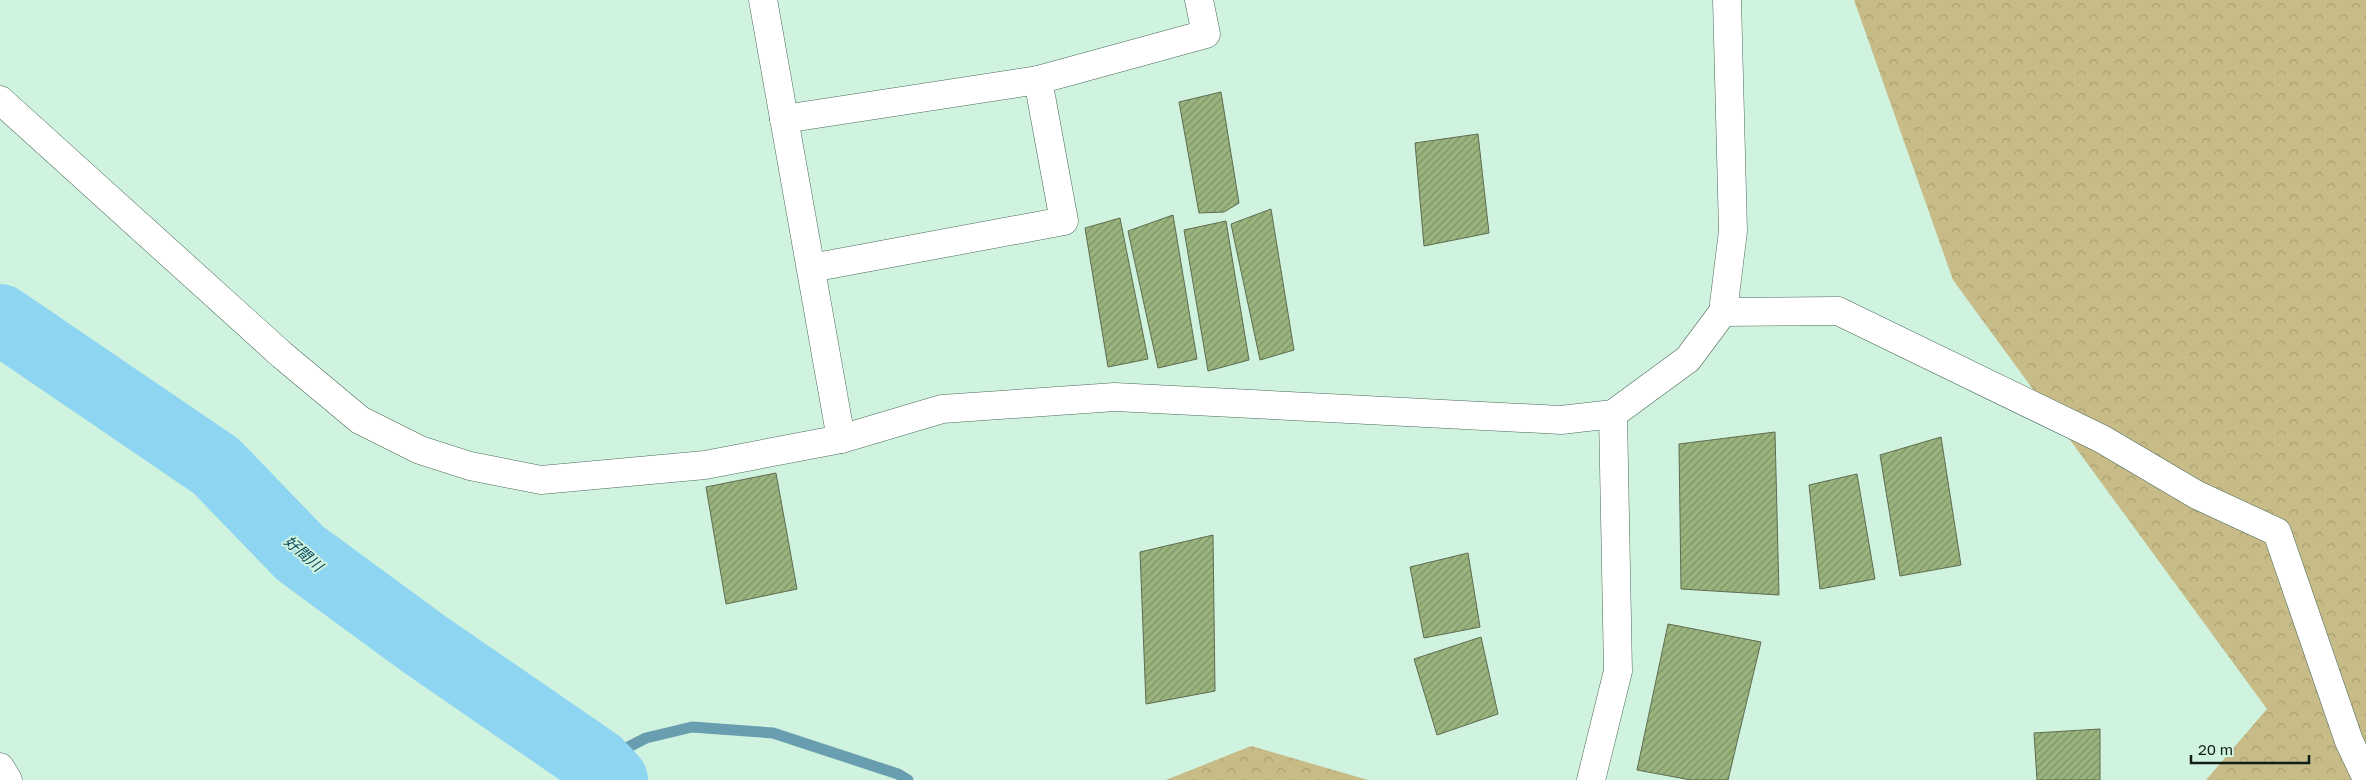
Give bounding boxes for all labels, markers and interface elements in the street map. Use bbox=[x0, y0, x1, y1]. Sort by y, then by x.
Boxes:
water label: 好間川 bbox=[281, 531, 328, 576]
scale bar bbox=[2191, 732, 2308, 764]
text: 20 m bbox=[2198, 740, 2233, 758]

